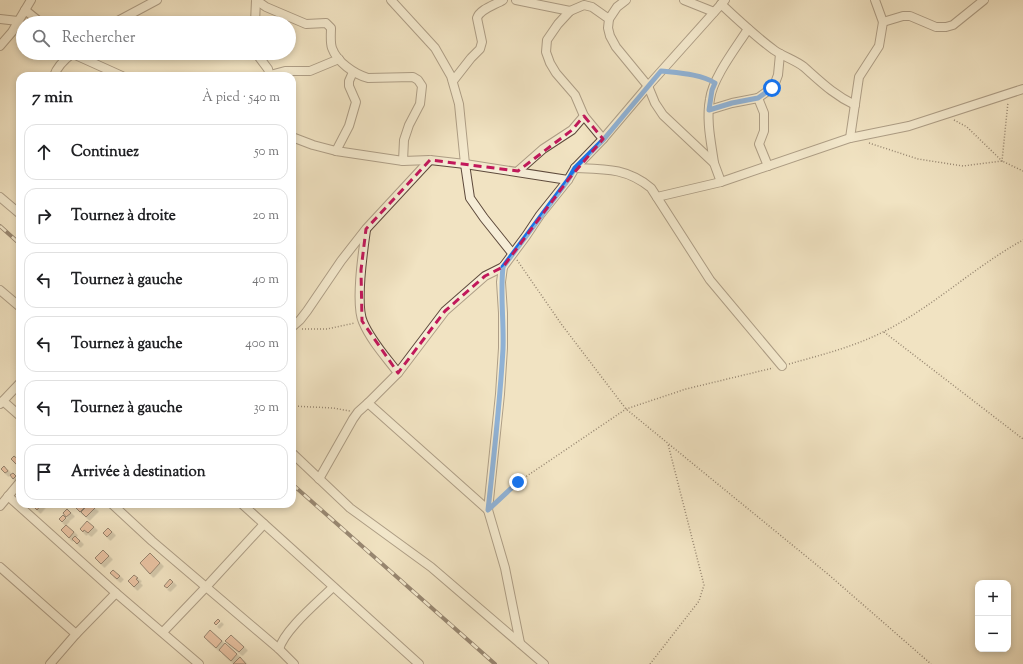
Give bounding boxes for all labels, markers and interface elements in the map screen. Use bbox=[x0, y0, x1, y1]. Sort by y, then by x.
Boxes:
search box bbox=[16, 16, 296, 60]
icon: search bbox=[30, 27, 52, 49]
text: Rechercher bbox=[62, 28, 135, 49]
route start bbox=[763, 79, 781, 97]
text: 7 min bbox=[32, 86, 73, 110]
text: À pied · 540 m bbox=[202, 89, 280, 107]
icon: ahead bbox=[33, 141, 55, 163]
text: Continuez bbox=[71, 142, 139, 163]
text: 50 m bbox=[254, 143, 279, 161]
icon: right bbox=[33, 205, 55, 227]
text: Tournez à droite bbox=[71, 206, 176, 227]
text: 20 m bbox=[253, 207, 279, 225]
icon: left bbox=[33, 269, 55, 291]
text: Tournez à gauche bbox=[71, 270, 182, 291]
text: 40 m bbox=[252, 271, 279, 289]
icon: left bbox=[33, 333, 55, 355]
text: Tournez à gauche bbox=[71, 334, 182, 355]
text: 400 m bbox=[245, 335, 279, 353]
icon: left bbox=[33, 397, 55, 419]
text: Tournez à gauche bbox=[71, 398, 182, 419]
text: 30 m bbox=[253, 399, 279, 417]
icon: arrive bbox=[33, 461, 55, 483]
text: Arrivée à destination bbox=[71, 462, 206, 483]
route end bbox=[509, 473, 527, 491]
map controls bbox=[975, 580, 1011, 652]
button: + bbox=[975, 580, 1011, 616]
button: − bbox=[975, 616, 1011, 652]

